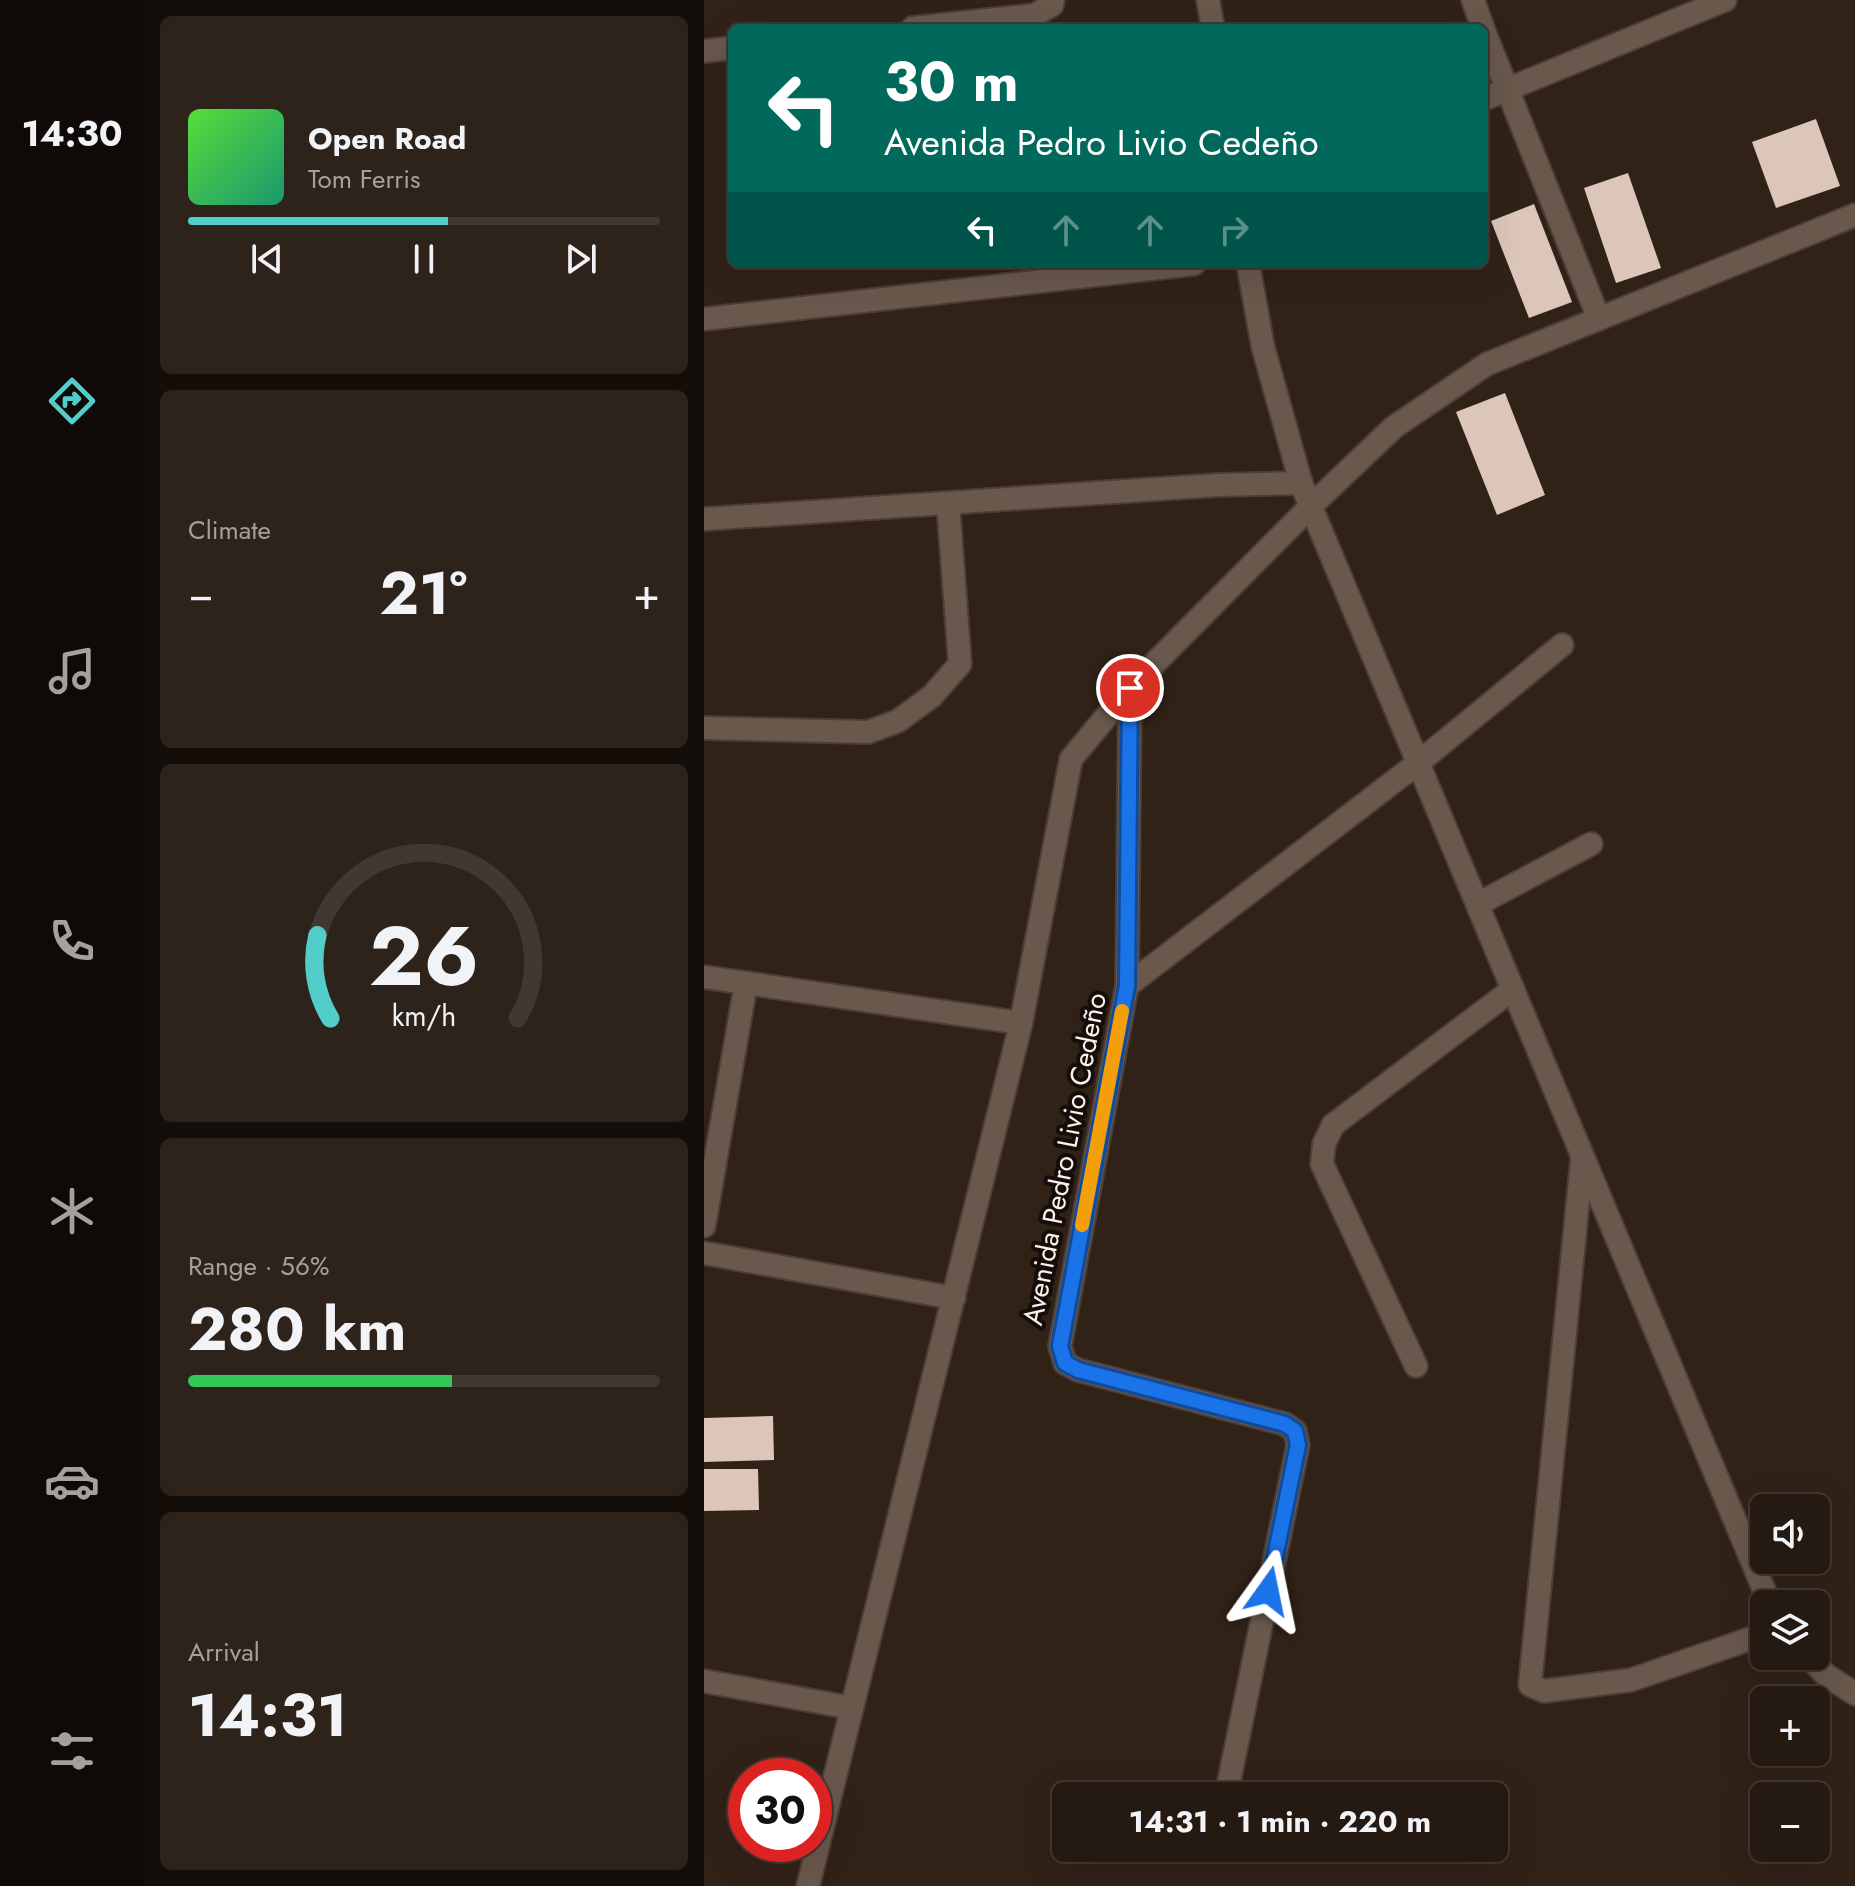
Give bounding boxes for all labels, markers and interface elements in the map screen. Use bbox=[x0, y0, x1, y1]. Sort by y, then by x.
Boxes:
text: 30 m bbox=[884, 41, 1019, 122]
icon: left bbox=[752, 56, 856, 160]
text: 14:30 bbox=[21, 107, 123, 159]
text: Avenida Pedro Livio Cedeño bbox=[884, 116, 1319, 168]
text: Open Road bbox=[308, 117, 466, 160]
text: Tom Ferris bbox=[308, 160, 420, 198]
icon: left bbox=[960, 208, 1004, 252]
icon: ahead bbox=[1044, 208, 1088, 252]
icon: ahead bbox=[1128, 208, 1172, 252]
icon: right bbox=[1212, 208, 1256, 252]
icon: previous bbox=[245, 237, 289, 281]
icon: pause bbox=[402, 237, 446, 281]
icon: next bbox=[559, 237, 603, 281]
icon: directions bbox=[44, 373, 100, 429]
text: Climate bbox=[188, 511, 271, 549]
text: 21° bbox=[380, 550, 467, 637]
text: − bbox=[188, 562, 214, 626]
text: + bbox=[633, 562, 660, 626]
icon: music bbox=[44, 643, 100, 699]
pin bbox=[1096, 654, 1164, 722]
icon: arrive bbox=[1108, 666, 1152, 710]
text: 26 bbox=[369, 896, 479, 1016]
icon: phone bbox=[44, 913, 100, 969]
street label: Avenida Pedro Livio Cedeño bbox=[1012, 989, 1117, 1329]
text: km/h bbox=[392, 995, 456, 1037]
icon: climate bbox=[44, 1183, 100, 1239]
text: Range · 56% bbox=[188, 1247, 330, 1285]
text: 280 km bbox=[188, 1286, 407, 1373]
icon: car bbox=[44, 1453, 100, 1509]
map controls bbox=[1750, 1494, 1830, 1862]
button: sound bbox=[1750, 1494, 1830, 1574]
position arrow bbox=[1226, 1549, 1310, 1633]
button: layers bbox=[1750, 1590, 1830, 1670]
text: Arrival bbox=[188, 1633, 260, 1671]
text: 14:31 bbox=[188, 1672, 348, 1759]
button: + bbox=[1750, 1686, 1830, 1766]
icon: filters bbox=[44, 1723, 100, 1779]
speed limit sign: 30 bbox=[728, 1758, 832, 1862]
button: − bbox=[1750, 1782, 1830, 1862]
text: 14:31 · 1 min · 220 m bbox=[1129, 1800, 1431, 1843]

